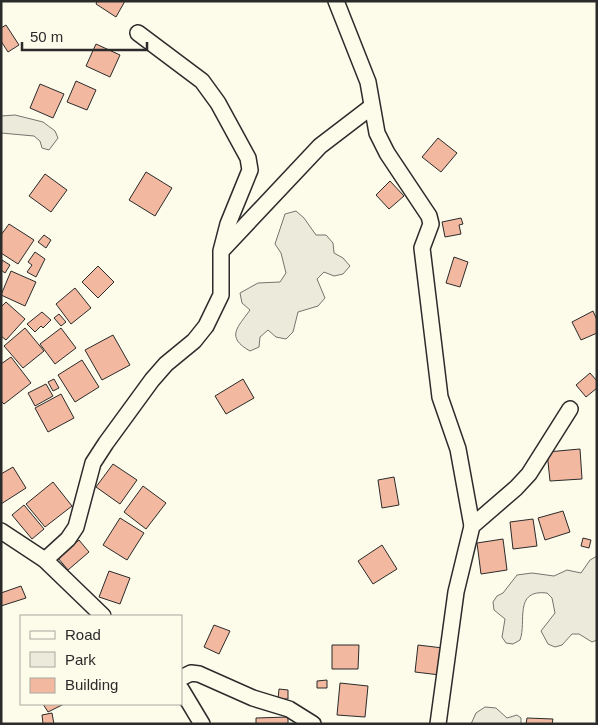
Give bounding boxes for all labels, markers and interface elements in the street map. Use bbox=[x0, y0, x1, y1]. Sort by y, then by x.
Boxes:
scale bar bbox=[22, 20, 148, 52]
text: 50 m bbox=[30, 28, 63, 45]
legend bbox=[20, 615, 182, 705]
text: Road bbox=[65, 626, 101, 643]
text: Park bbox=[65, 651, 96, 668]
text: Building bbox=[65, 676, 118, 693]

